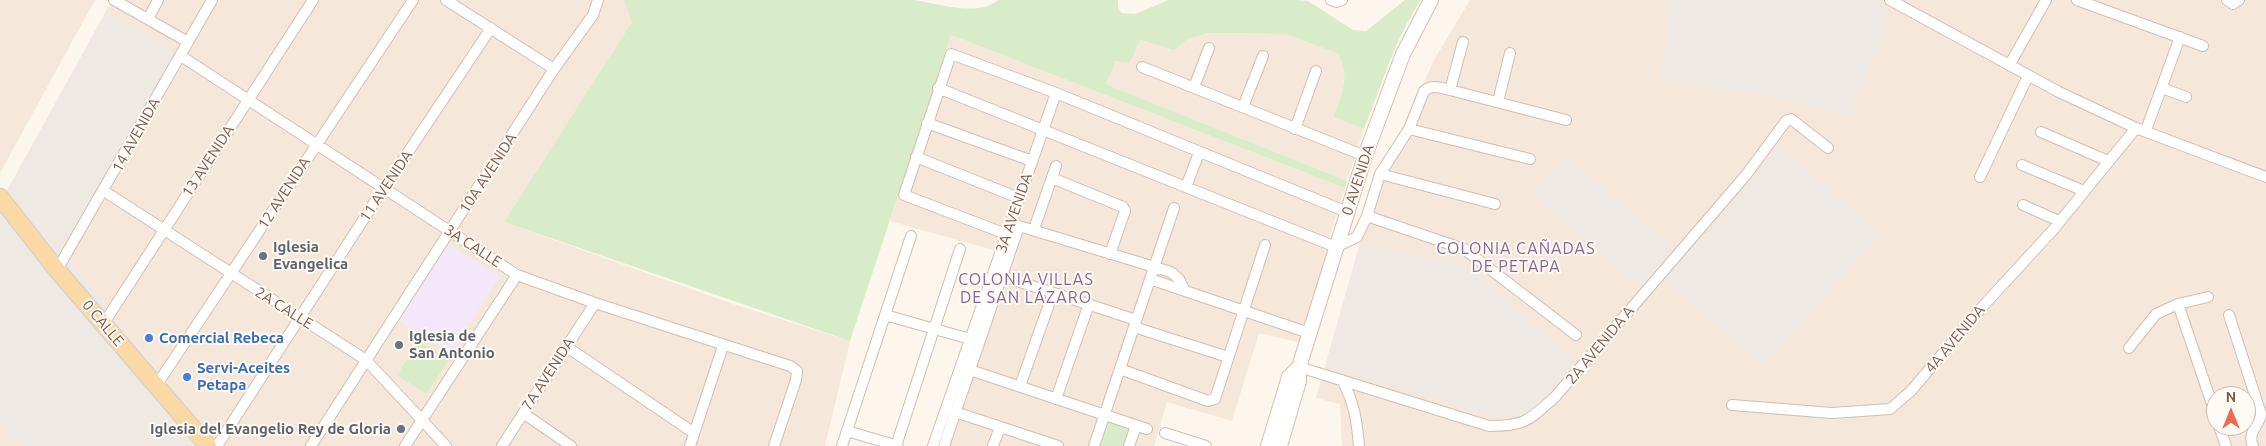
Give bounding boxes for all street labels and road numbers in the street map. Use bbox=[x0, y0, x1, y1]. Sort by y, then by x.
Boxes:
street label: 14 AVENIDA bbox=[108, 95, 164, 175]
street label: 13 AVENIDA bbox=[178, 122, 238, 200]
street label: 10A AVENIDA bbox=[455, 130, 521, 216]
street label: 0 AVENIDA bbox=[1338, 142, 1378, 218]
street label: 11 AVENIDA bbox=[356, 147, 416, 225]
street label: 12 AVENIDA bbox=[254, 154, 314, 232]
street label: 3A AVENIDA bbox=[992, 171, 1036, 255]
street label: 3A CALLE bbox=[441, 221, 505, 271]
street label: 2A CALLE bbox=[252, 283, 316, 333]
street label: 0 CALLE bbox=[78, 296, 128, 350]
street label: 4A AVENIDA bbox=[1921, 301, 1989, 377]
street label: 2A AVENIDA A bbox=[1562, 302, 1638, 388]
street label: 7A AVENIDA bbox=[518, 334, 578, 414]

